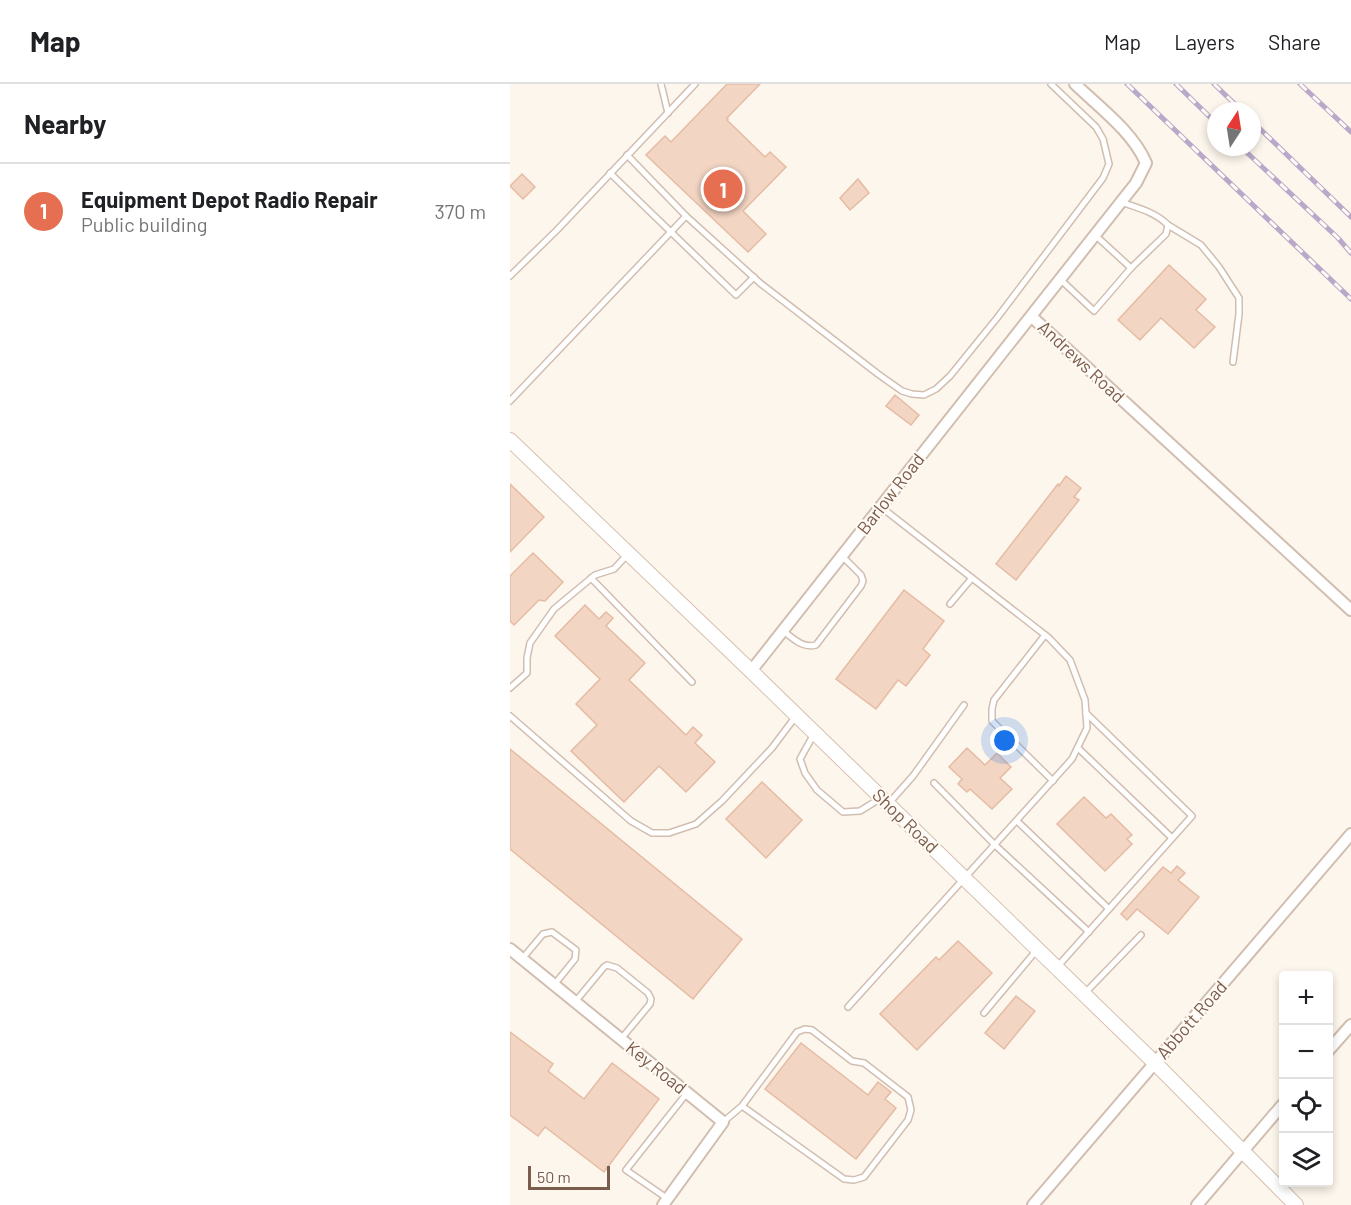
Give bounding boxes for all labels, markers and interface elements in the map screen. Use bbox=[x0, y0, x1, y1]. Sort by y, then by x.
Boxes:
text: Map bbox=[30, 24, 81, 58]
text: Map bbox=[1104, 29, 1141, 54]
text: Layers bbox=[1174, 29, 1235, 54]
text: Share bbox=[1268, 29, 1321, 54]
north arrow bbox=[1207, 102, 1261, 156]
text: Nearby bbox=[24, 108, 106, 139]
pin: 1 bbox=[704, 166, 742, 212]
text: Equipment Depot Radio Repair bbox=[81, 186, 378, 212]
text: 1 bbox=[40, 199, 47, 223]
text: 370 m bbox=[434, 199, 486, 223]
text: Public building bbox=[81, 212, 207, 236]
street label: Andrews Road bbox=[1034, 315, 1130, 407]
street label: Barlow Road bbox=[852, 448, 929, 538]
your location bbox=[990, 726, 1019, 755]
street label: Shop Road bbox=[868, 783, 943, 857]
map controls bbox=[1279, 971, 1333, 1187]
button: + bbox=[1279, 971, 1333, 1025]
street label: Abbott Road bbox=[1151, 976, 1231, 1063]
button: − bbox=[1279, 1025, 1333, 1079]
street label: Key Road bbox=[622, 1036, 691, 1098]
button: locate bbox=[1279, 1079, 1333, 1133]
button: layers bbox=[1279, 1133, 1333, 1187]
scale bar bbox=[528, 1163, 610, 1190]
text: 50 m bbox=[537, 1167, 571, 1186]

